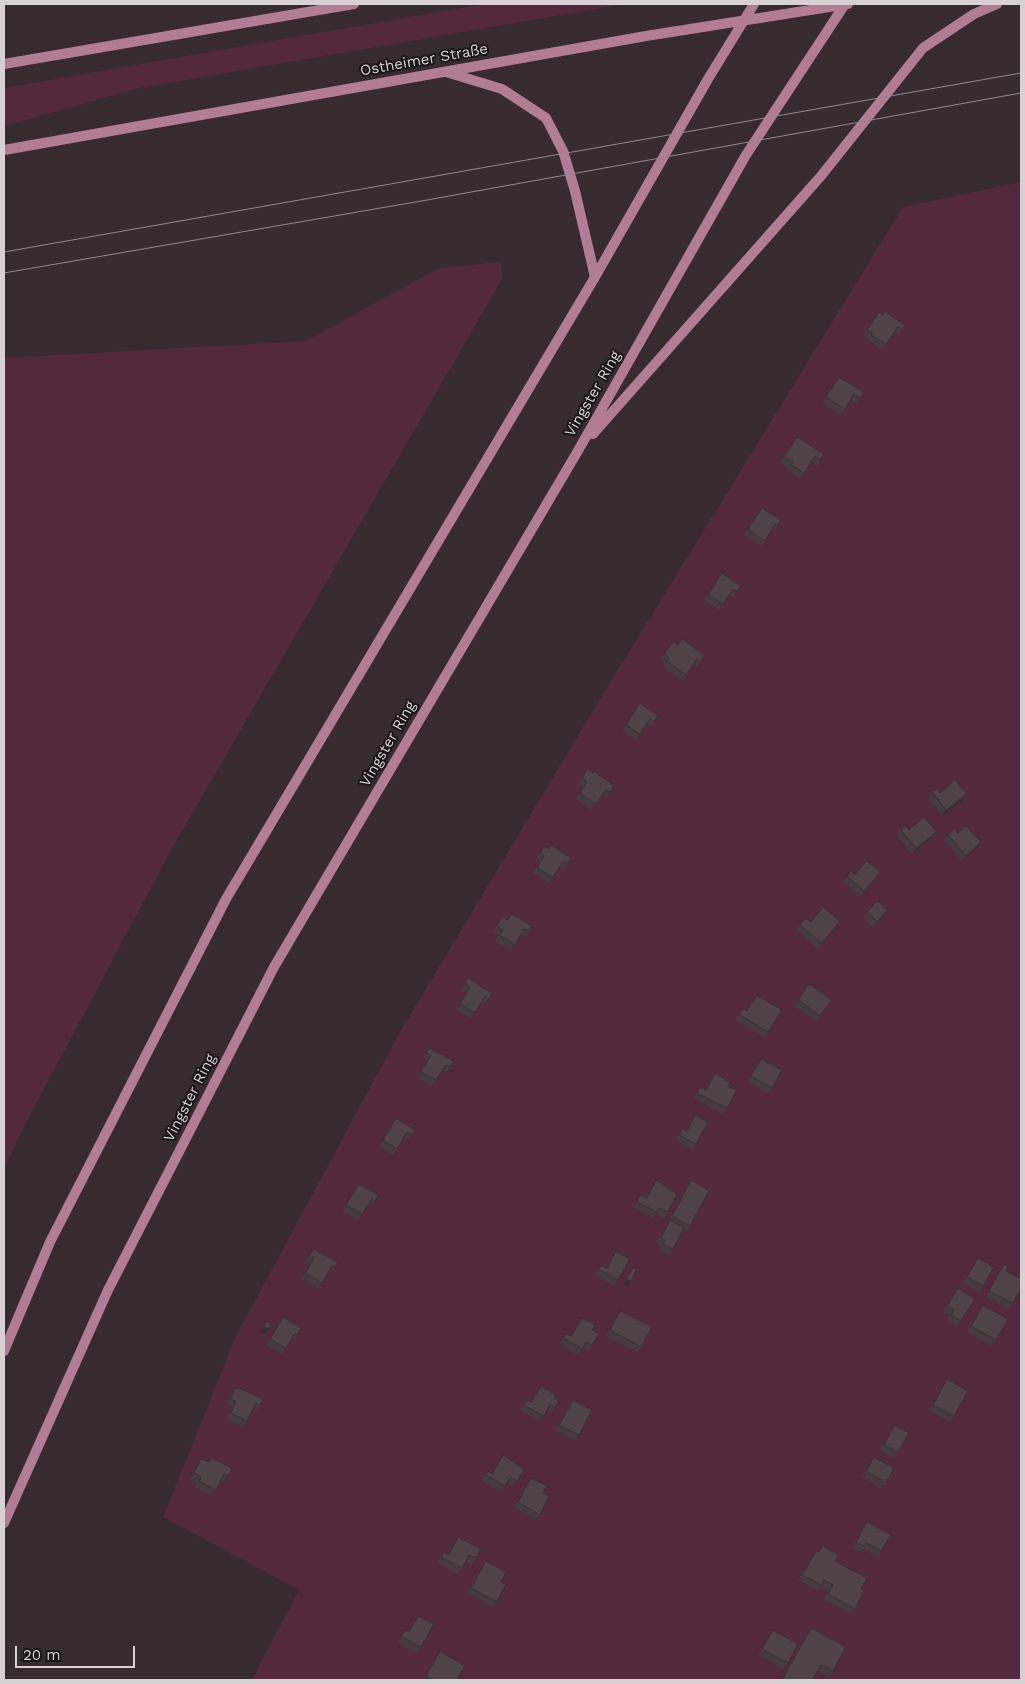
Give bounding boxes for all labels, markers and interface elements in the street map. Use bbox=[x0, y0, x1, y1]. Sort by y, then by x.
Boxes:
street label: Ostheimer Straße bbox=[359, 40, 489, 80]
street label: Vingster Ring bbox=[561, 348, 625, 440]
street label: Vingster Ring bbox=[356, 698, 420, 790]
street label: Vingster Ring bbox=[160, 1051, 220, 1145]
scale bar bbox=[18, 1636, 138, 1668]
text: 20 m bbox=[23, 1646, 61, 1664]

